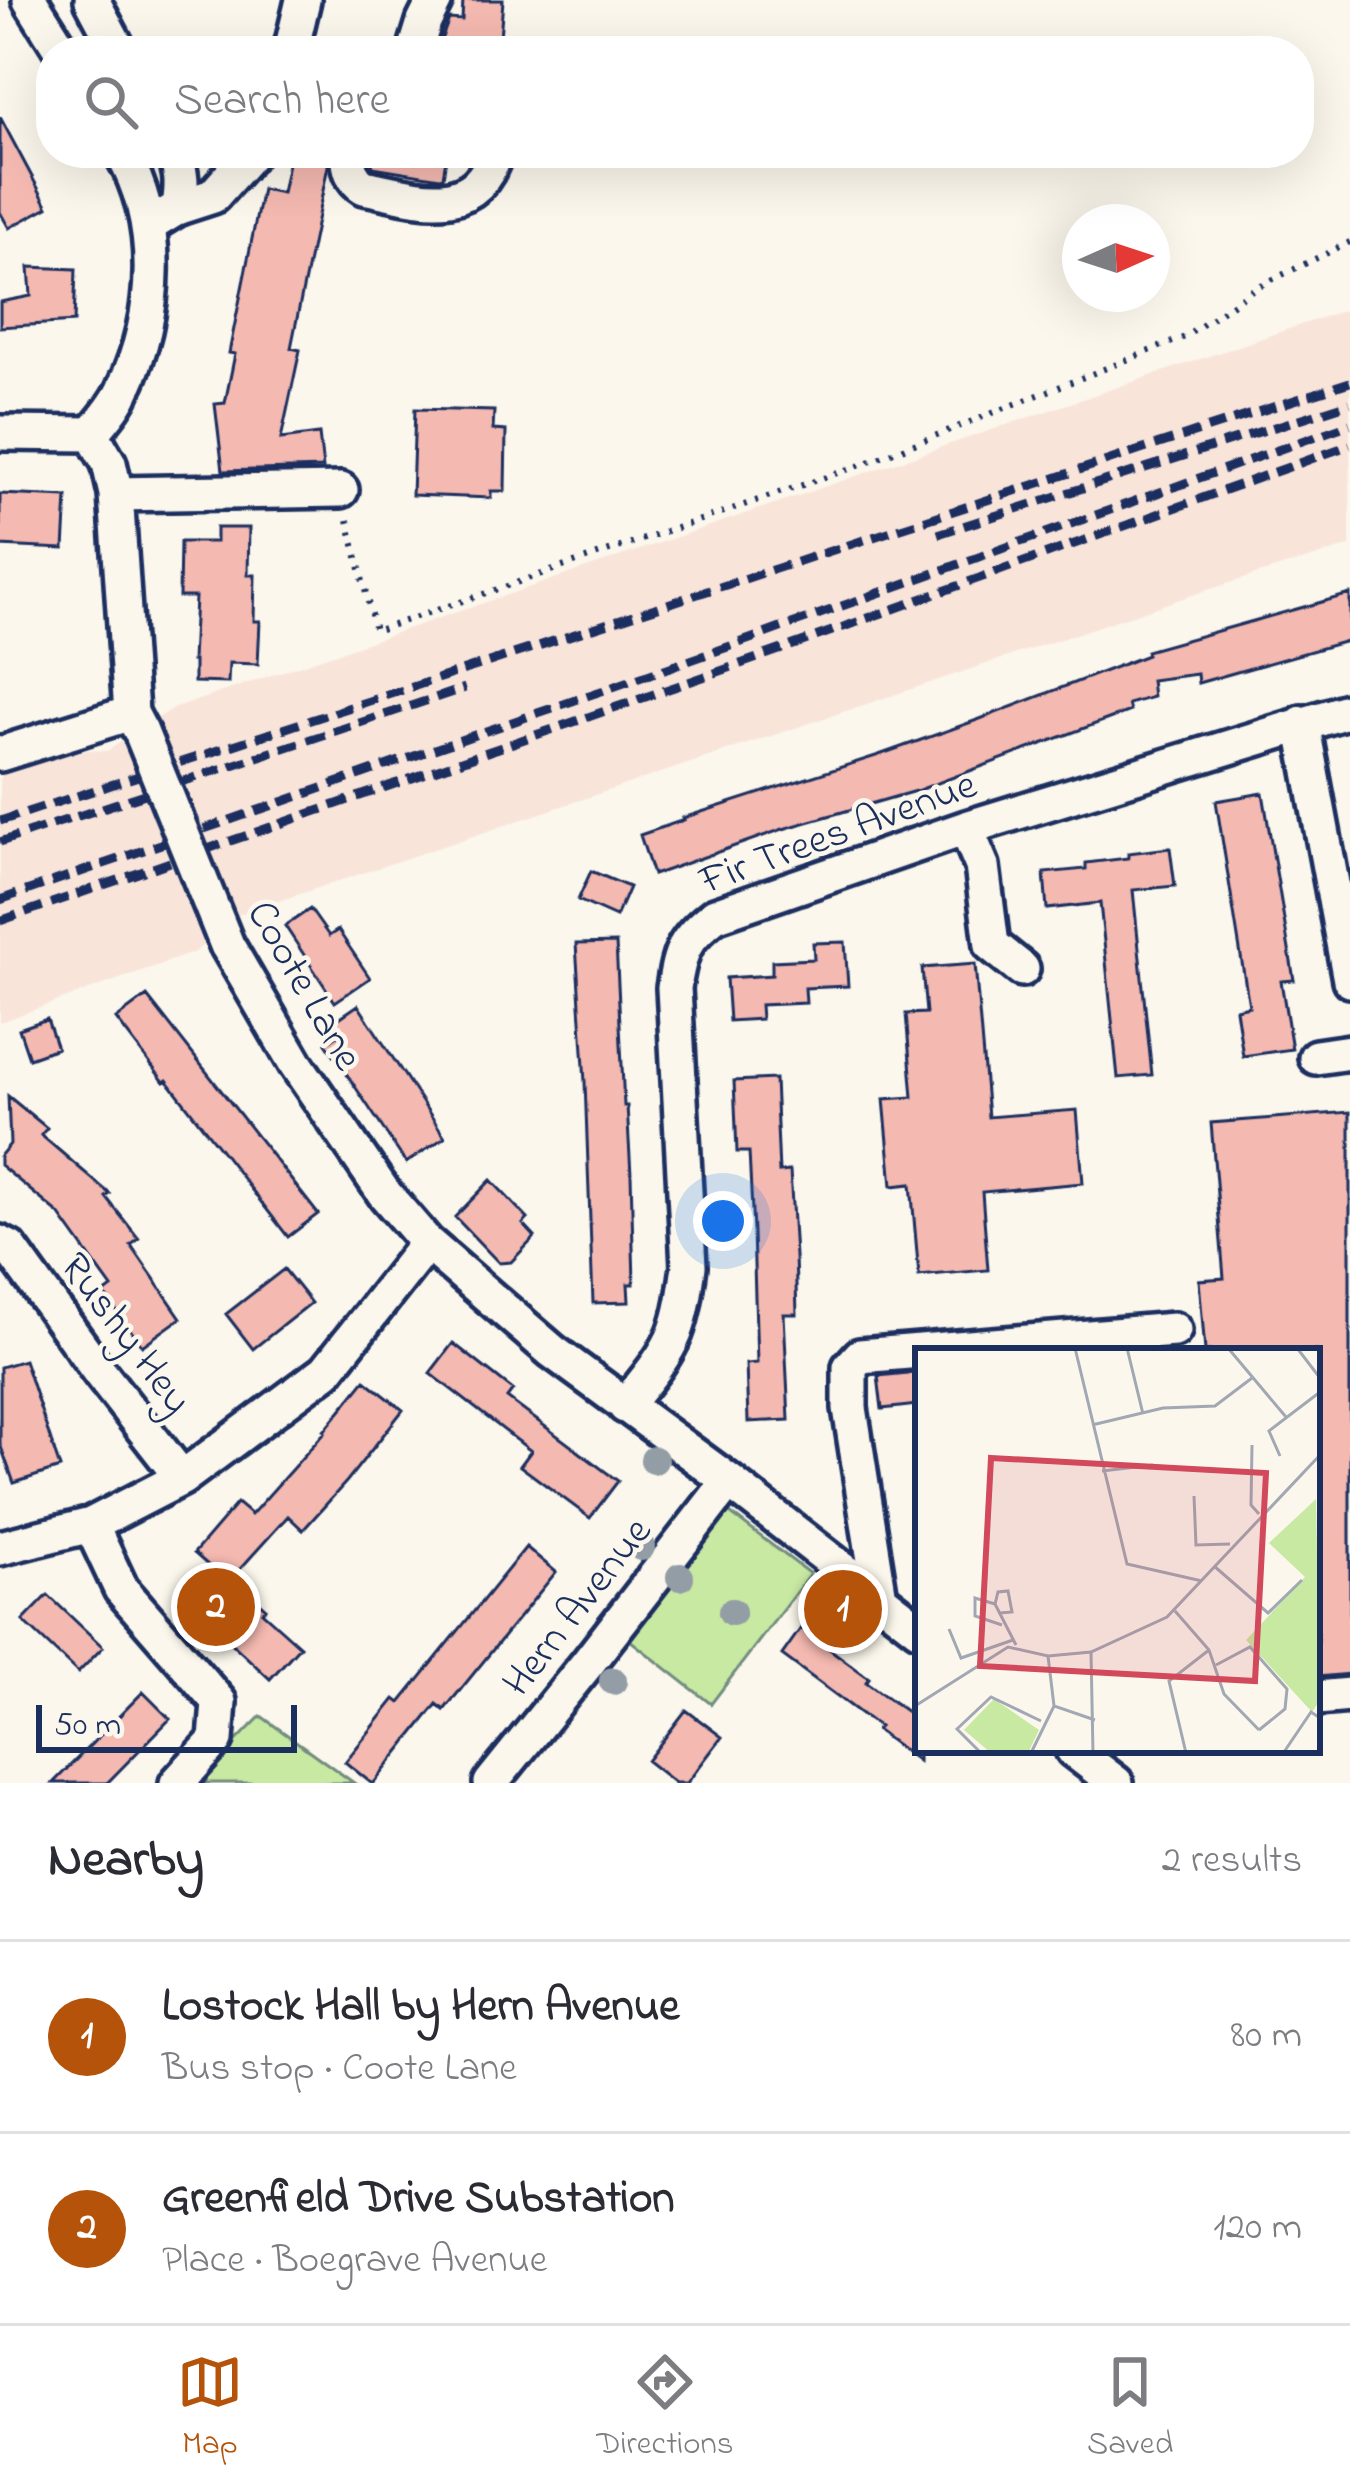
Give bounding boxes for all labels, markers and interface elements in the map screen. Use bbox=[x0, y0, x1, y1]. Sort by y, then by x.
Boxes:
search box bbox=[36, 36, 1314, 168]
icon: search bbox=[78, 69, 144, 135]
text: Search here bbox=[174, 69, 390, 135]
north arrow bbox=[1062, 204, 1170, 312]
street label: Fir Trees Avenue bbox=[691, 756, 986, 913]
street label: Coote Lane bbox=[230, 890, 377, 1083]
your location bbox=[693, 1191, 753, 1251]
street label: Rushy Hey bbox=[43, 1241, 206, 1428]
inset map bbox=[915, 1348, 1320, 1753]
street label: Hern Avenue bbox=[489, 1505, 668, 1710]
pin: 2 bbox=[177, 1562, 255, 1652]
pin: 1 bbox=[804, 1564, 882, 1654]
scale bar bbox=[36, 1699, 297, 1752]
text: 50 m bbox=[54, 1702, 121, 1750]
text: Nearby bbox=[48, 1824, 204, 1899]
text: 2 results bbox=[1162, 1833, 1302, 1890]
text: Lostock Hall by Hern Avenue bbox=[162, 1975, 680, 2041]
text: 1 bbox=[81, 2008, 93, 2065]
text: 80 m bbox=[1231, 2008, 1302, 2065]
text: Bus stop · Coote Lane bbox=[162, 2041, 517, 2098]
text: Greenfield Drive Substation bbox=[162, 2167, 675, 2233]
text: 2 bbox=[77, 2200, 97, 2257]
text: 120 m bbox=[1213, 2200, 1302, 2257]
text: Place · Boegrave Avenue bbox=[162, 2233, 547, 2290]
tab: Map bbox=[177, 2349, 243, 2469]
tab: Directions bbox=[596, 2349, 734, 2469]
tab: Saved bbox=[1087, 2349, 1173, 2469]

